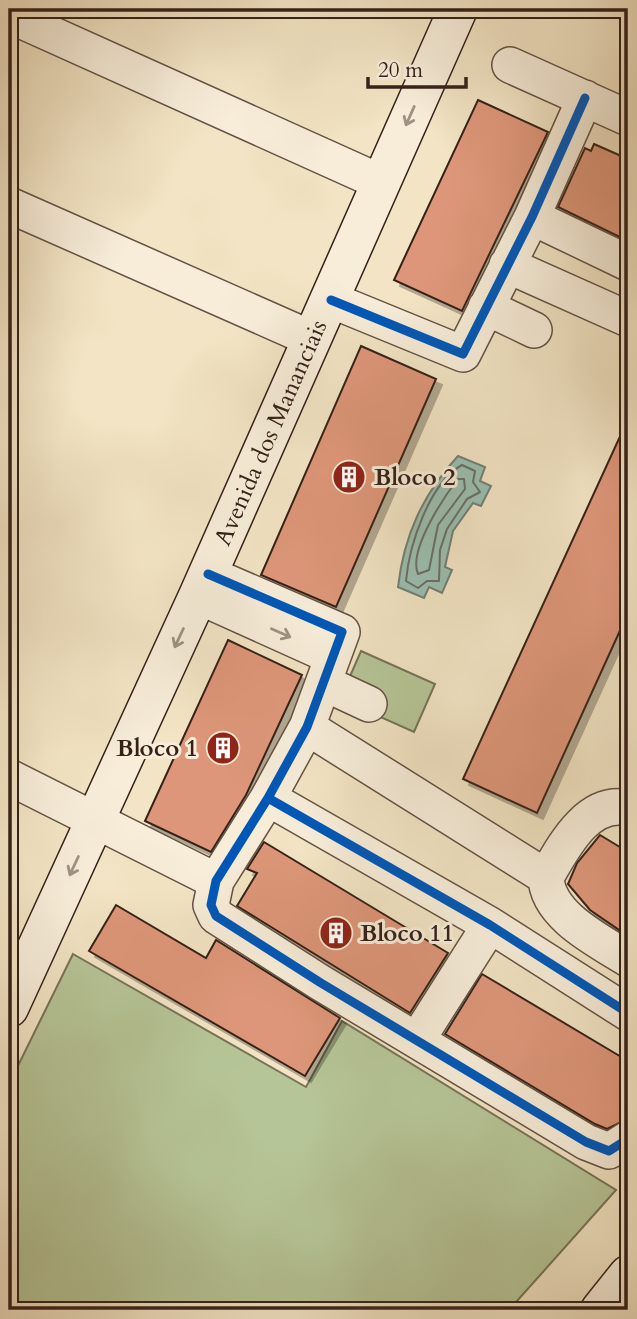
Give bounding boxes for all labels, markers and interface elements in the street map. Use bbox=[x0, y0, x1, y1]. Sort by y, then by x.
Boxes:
scale bar bbox=[368, 46, 466, 90]
text: 20 m bbox=[378, 56, 423, 85]
one-way arrow bbox=[403, 105, 416, 126]
street label: Avenida dos Mananciais bbox=[206, 314, 335, 551]
building icon: Bloco 2 bbox=[330, 458, 368, 496]
place label: Bloco 2 bbox=[374, 461, 456, 494]
one-way arrow bbox=[172, 626, 185, 648]
one-way arrow bbox=[270, 627, 291, 640]
building icon: Bloco 1 bbox=[204, 729, 242, 767]
place label: Bloco 1 bbox=[116, 732, 198, 765]
one-way arrow bbox=[67, 855, 80, 876]
building icon: Bloco 11 bbox=[317, 914, 355, 952]
place label: Bloco 11 bbox=[360, 917, 454, 950]

